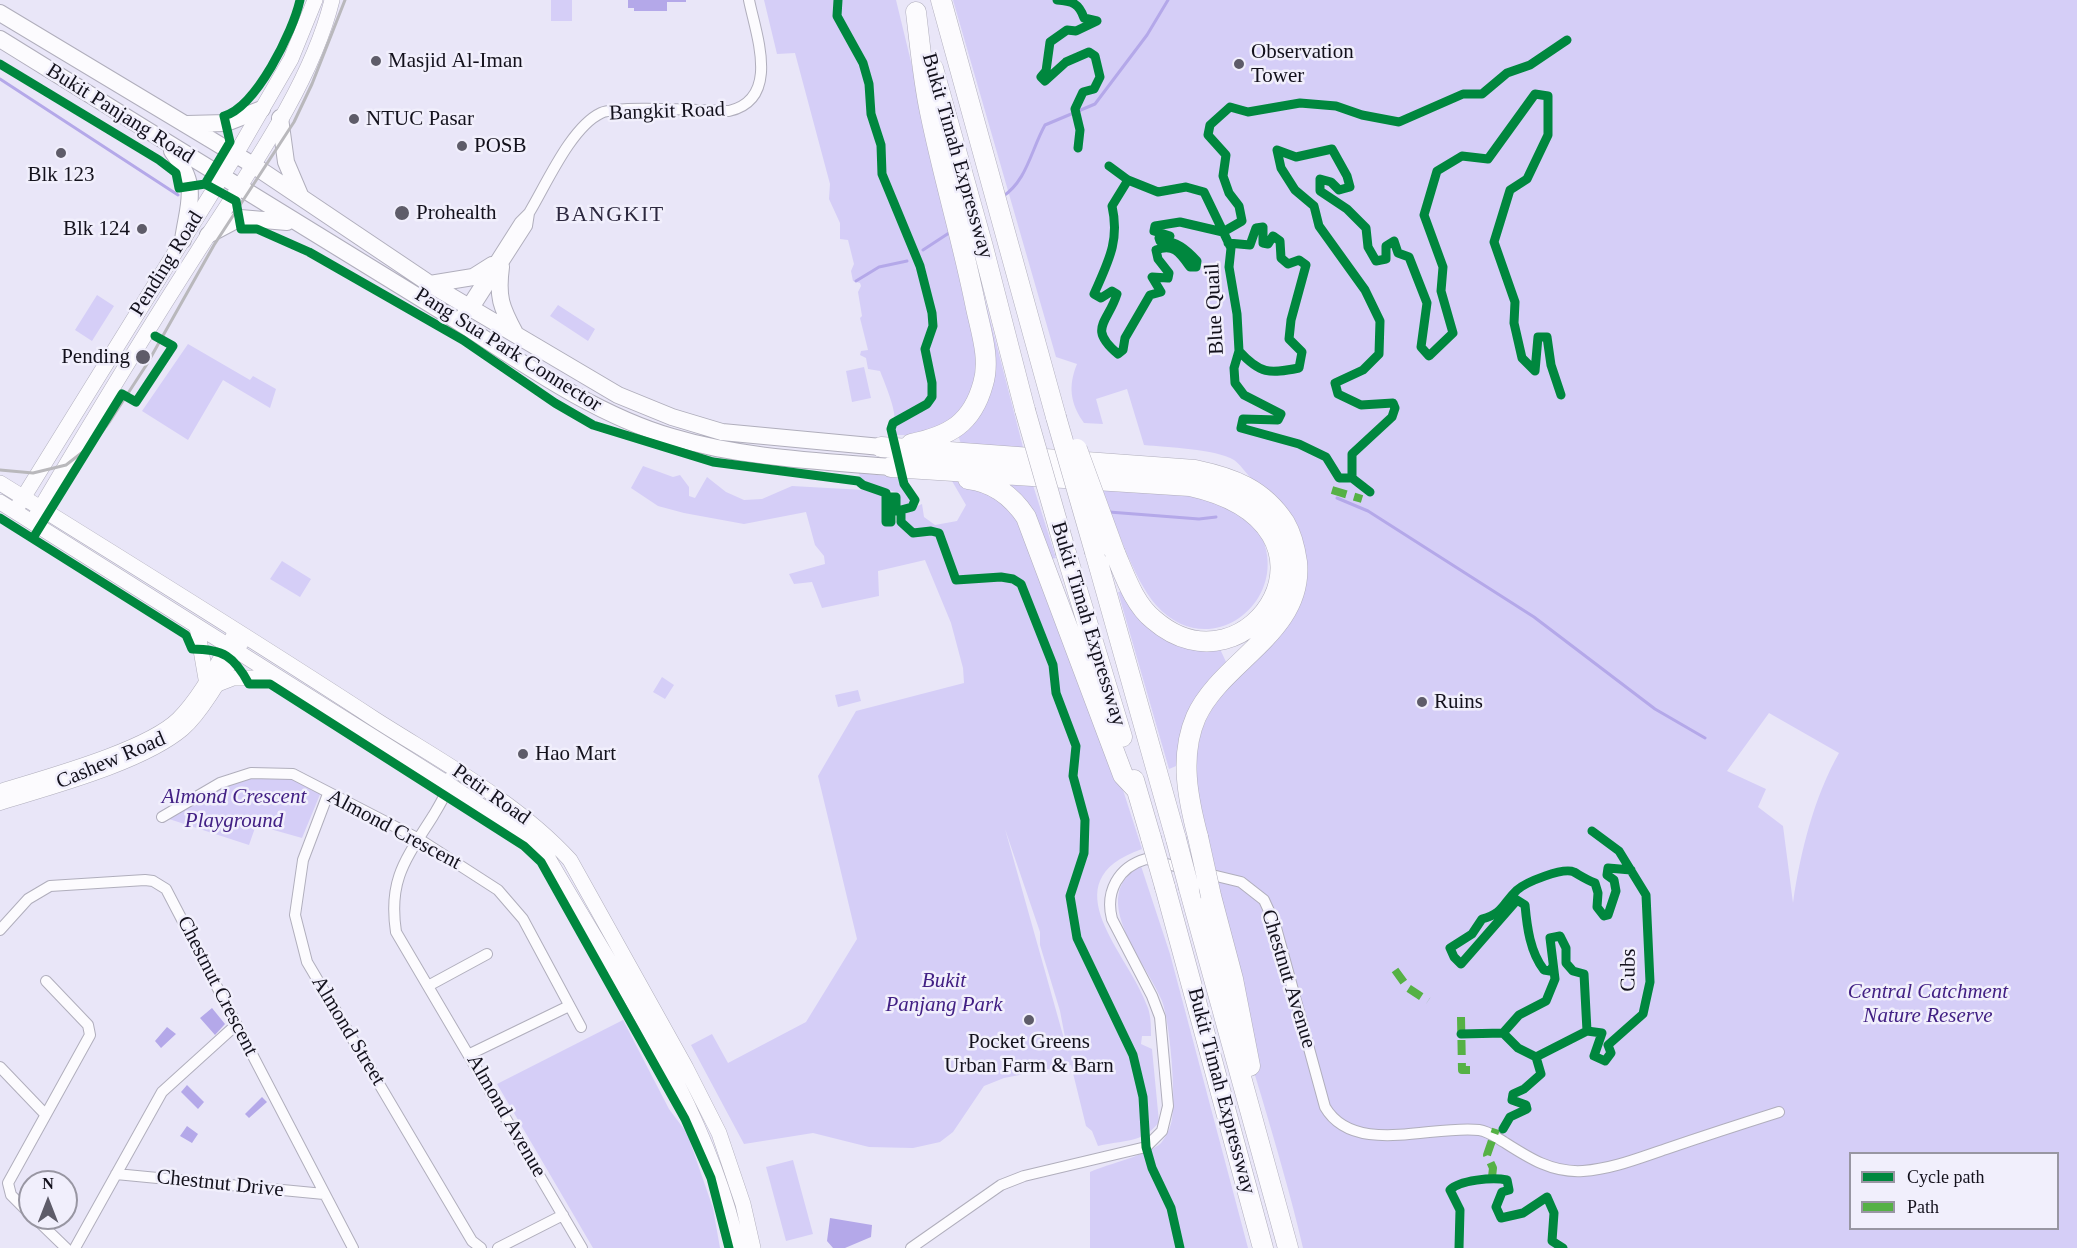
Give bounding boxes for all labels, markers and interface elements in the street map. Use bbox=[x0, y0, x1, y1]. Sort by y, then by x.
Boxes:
place label: Observation Tower bbox=[1251, 39, 1354, 89]
place label: Masjid Al-Iman bbox=[388, 48, 523, 74]
street label: Bukit Timah Expressway bbox=[916, 50, 998, 262]
marker: Masjid Al-Iman bbox=[369, 54, 383, 68]
marker: Observation Tower bbox=[1232, 57, 1246, 71]
street label: Bukit Panjang Road bbox=[42, 58, 198, 170]
street label: Bangkit Road bbox=[609, 97, 725, 127]
place label: NTUC Pasar bbox=[366, 106, 474, 132]
marker: NTUC Pasar bbox=[347, 112, 361, 126]
place label: POSB bbox=[474, 133, 527, 159]
marker: POSB bbox=[455, 139, 469, 153]
marker: Blk 123 bbox=[54, 146, 68, 160]
place label: Blk 123 bbox=[27, 162, 95, 188]
place label: Prohealth bbox=[416, 200, 496, 226]
district label: BANGKIT bbox=[555, 202, 665, 228]
marker: Prohealth bbox=[393, 204, 411, 222]
street label: Pending Road bbox=[125, 207, 209, 321]
place label: Blk 124 bbox=[63, 216, 130, 242]
marker: Blk 124 bbox=[135, 222, 149, 236]
street label: Blue Quail bbox=[1200, 263, 1230, 355]
street label: Pang Sua Park Connector bbox=[410, 282, 606, 418]
place label: Pending bbox=[61, 344, 130, 370]
marker: Pending bbox=[134, 348, 152, 366]
street label: Bukit Timah Expressway bbox=[1045, 519, 1131, 729]
place label: Ruins bbox=[1434, 689, 1483, 715]
marker: Ruins bbox=[1415, 695, 1429, 709]
street label: Cashew Road bbox=[53, 727, 169, 795]
place label: Hao Mart bbox=[535, 741, 616, 767]
marker: Hao Mart bbox=[516, 747, 530, 761]
street label: Petir Road bbox=[447, 759, 535, 831]
park label: Almond Crescent Playground bbox=[162, 784, 306, 834]
street label: Almond Crescent bbox=[323, 784, 465, 876]
street label: Chestnut Avenue bbox=[1255, 907, 1321, 1051]
street label: Chestnut Crescent bbox=[171, 912, 263, 1060]
street label: Cubs bbox=[1616, 948, 1642, 992]
park label: Bukit Panjang Park bbox=[885, 968, 1003, 1018]
street label: Almond Street bbox=[306, 972, 390, 1090]
park label: Central Catchment Nature Reserve bbox=[1848, 979, 2008, 1029]
street label: Bukit Timah Expressway bbox=[1181, 985, 1261, 1197]
marker: Pocket Greens Urban Farm & Barn bbox=[1022, 1013, 1036, 1027]
place label: Pocket Greens Urban Farm & Barn bbox=[944, 1029, 1114, 1079]
street label: Almond Avenue bbox=[461, 1050, 551, 1182]
legend bbox=[1849, 1152, 2059, 1230]
street label: Chestnut Drive bbox=[155, 1165, 285, 1203]
text: Cycle path bbox=[1907, 1167, 1984, 1187]
north arrow bbox=[18, 1170, 78, 1230]
text: N bbox=[42, 1175, 54, 1192]
text: Path bbox=[1907, 1197, 1939, 1217]

